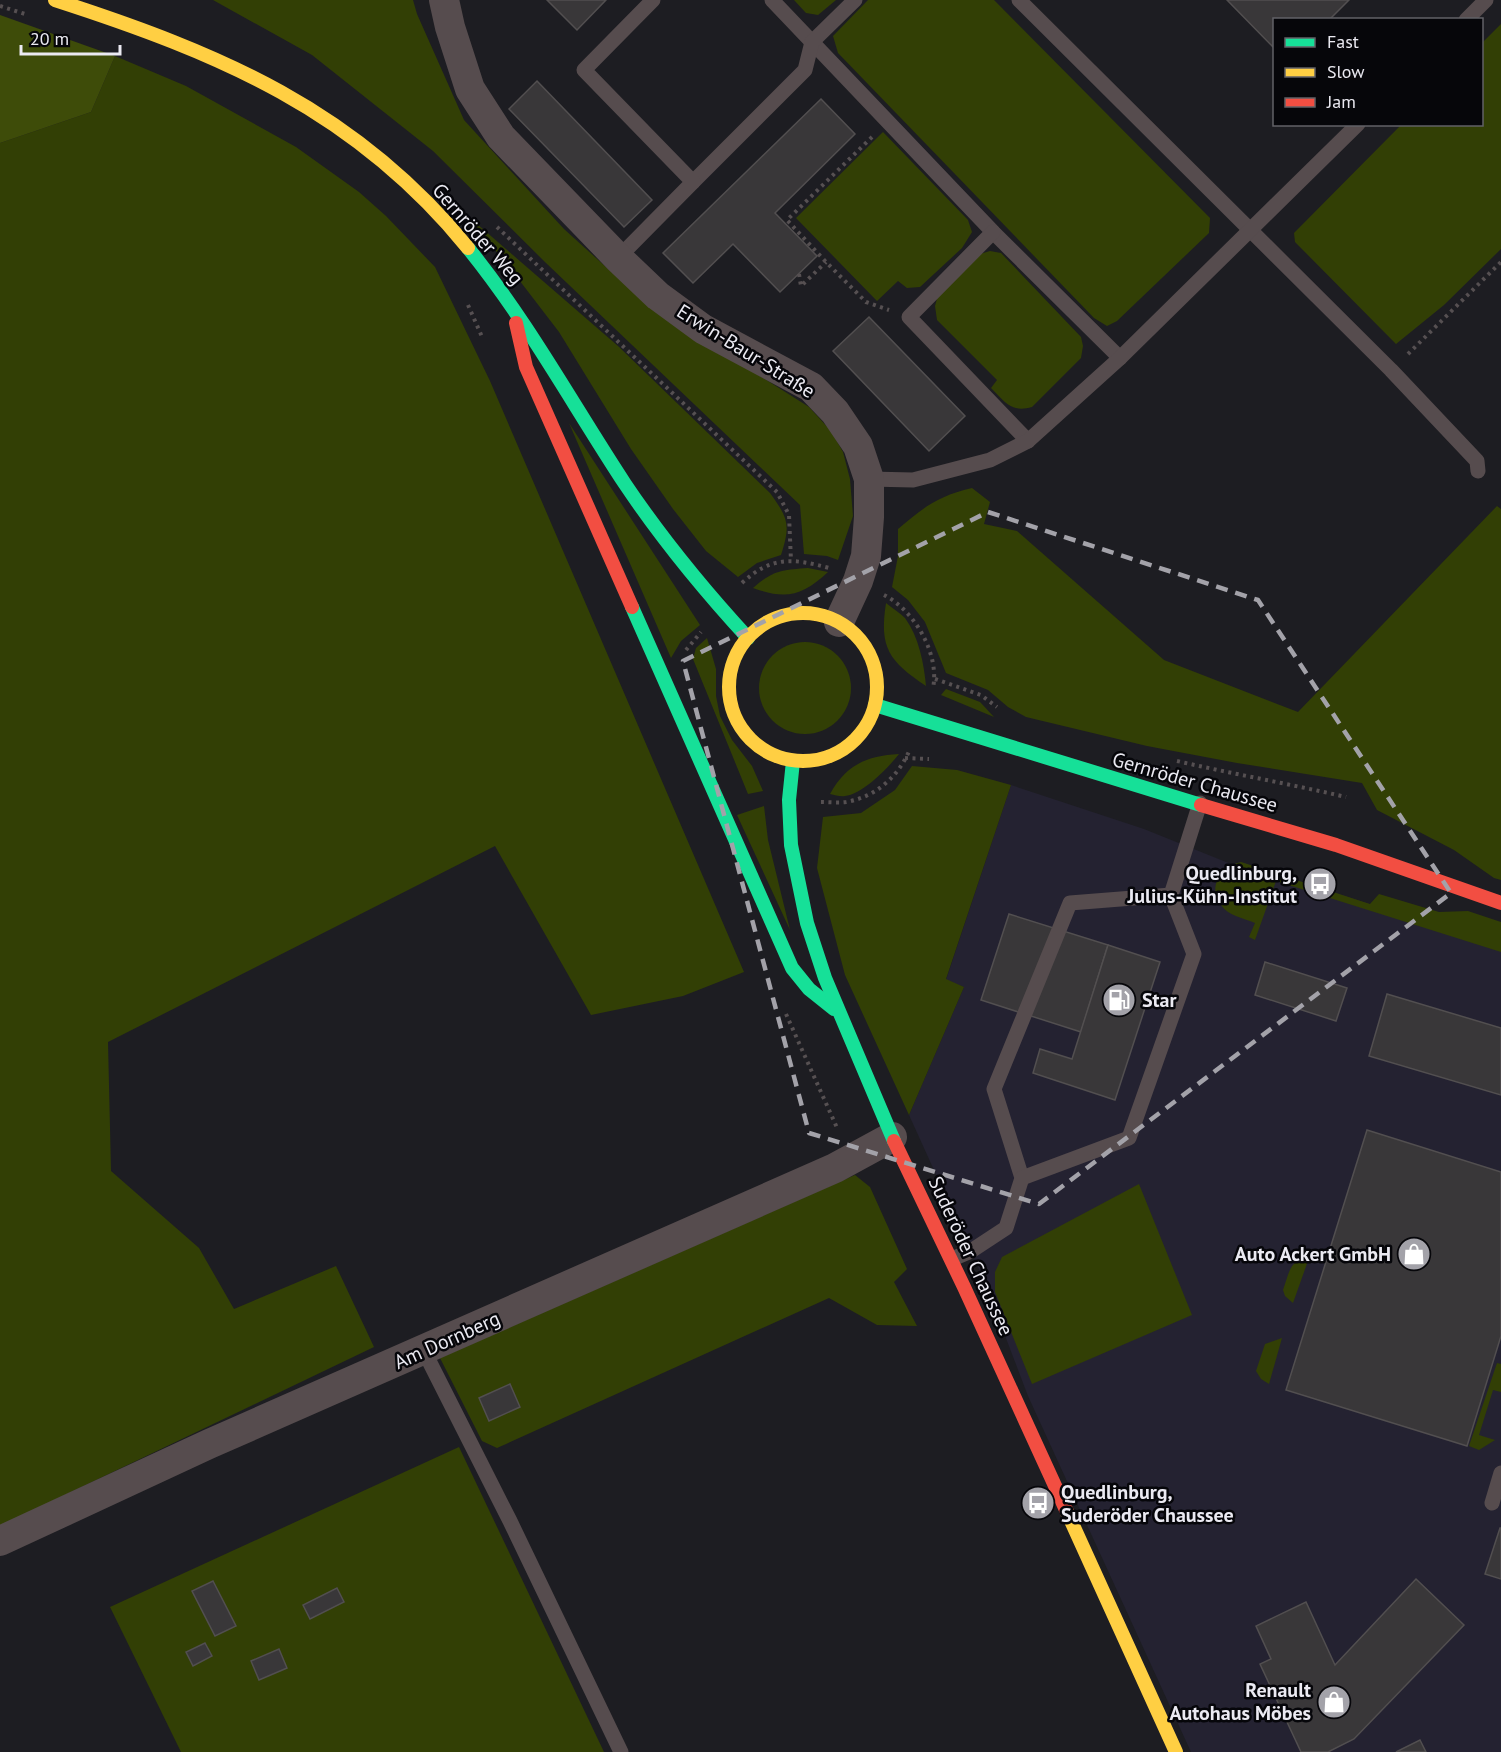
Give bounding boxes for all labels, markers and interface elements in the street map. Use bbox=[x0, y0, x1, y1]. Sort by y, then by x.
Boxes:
scale bar bbox=[21, 18, 120, 56]
legend bbox=[1273, 18, 1483, 126]
text: 20 m bbox=[30, 27, 69, 50]
text: Fast bbox=[1327, 30, 1359, 53]
text: Slow bbox=[1327, 60, 1365, 83]
text: Jam bbox=[1326, 90, 1356, 113]
street label: Gernröder Weg bbox=[427, 178, 529, 290]
street label: Erwin-Baur-Straße bbox=[672, 298, 820, 404]
street label: Gernröder Chaussee bbox=[1109, 746, 1281, 818]
place label: Quedlinburg, Julius-Kühn-Institut bbox=[1127, 860, 1297, 909]
bus stop icon: Quedlinburg, Julius-Kühn-Institut bbox=[1302, 866, 1338, 902]
fuel station icon: Star bbox=[1101, 982, 1137, 1018]
place label: Star bbox=[1142, 987, 1177, 1013]
street label: Suderöder Chaussee bbox=[923, 1172, 1019, 1340]
shop icon: Auto Ackert GmbH bbox=[1396, 1236, 1432, 1272]
place label: Auto Ackert GmbH bbox=[1235, 1241, 1391, 1267]
street label: Am Dornberg bbox=[390, 1305, 504, 1375]
place label: Quedlinburg, Suderöder Chaussee bbox=[1061, 1479, 1234, 1528]
bus stop icon: Quedlinburg, Suderöder Chaussee bbox=[1020, 1485, 1056, 1521]
place label: Renault Autohaus Möbes bbox=[1169, 1677, 1311, 1726]
shop icon: Renault Autohaus Möbes bbox=[1316, 1684, 1352, 1720]

